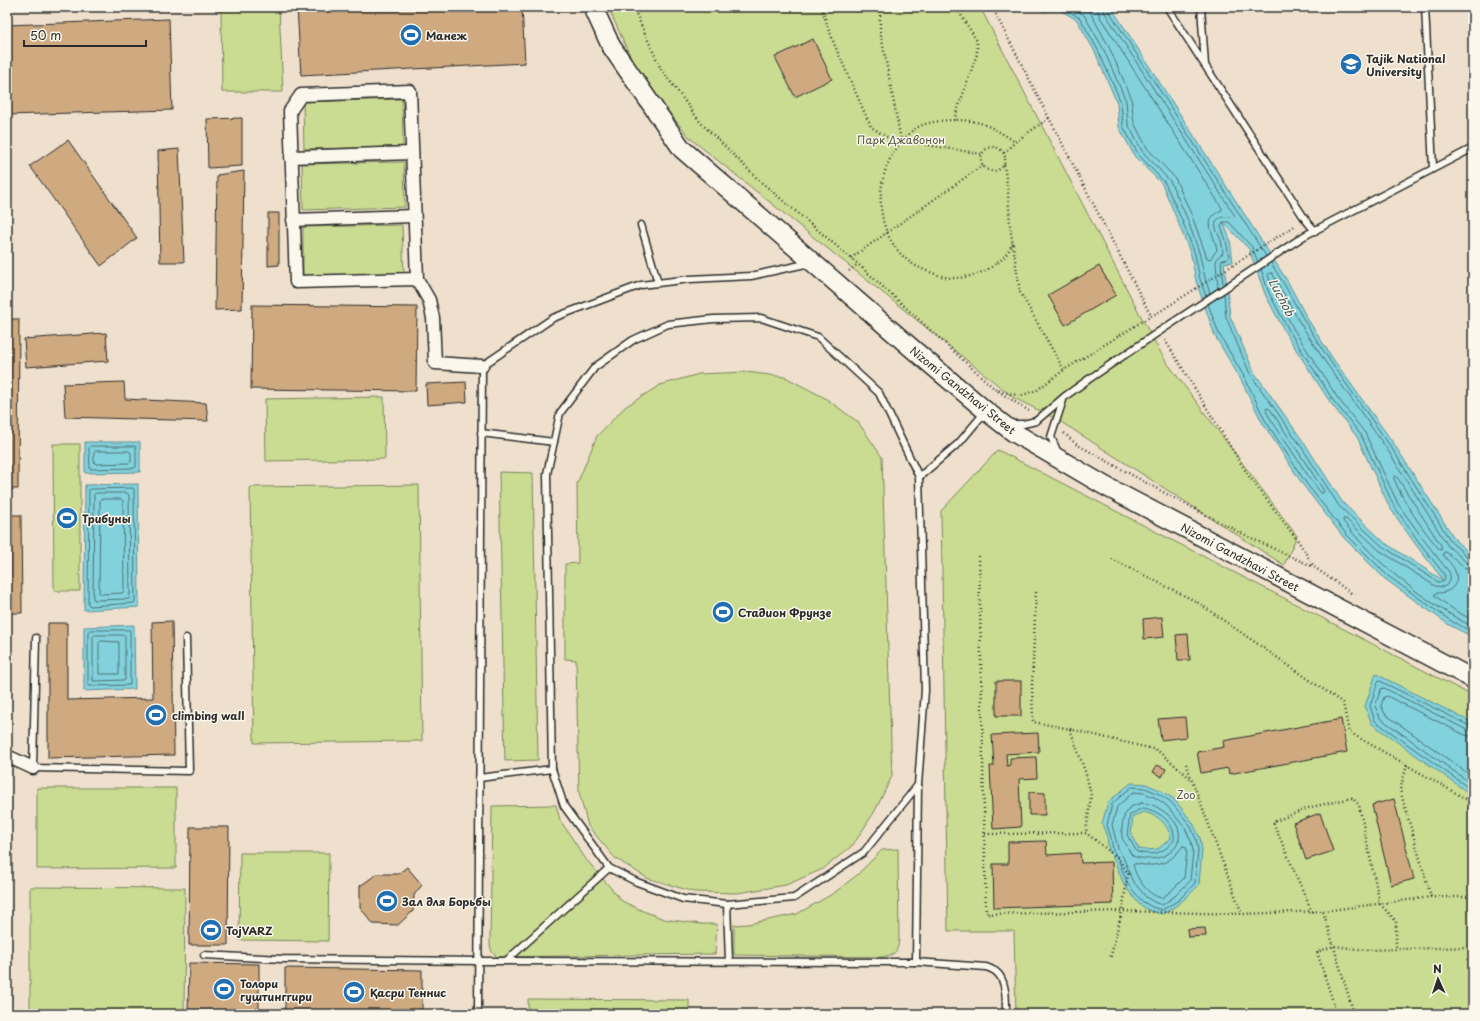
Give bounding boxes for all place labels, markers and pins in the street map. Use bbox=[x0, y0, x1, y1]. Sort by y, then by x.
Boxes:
sports icon: Манеж bbox=[398, 22, 424, 48]
place label: Манеж bbox=[426, 27, 468, 44]
place label: Tajik National University bbox=[1366, 50, 1445, 80]
school or university icon: Tajik National University bbox=[1338, 51, 1364, 77]
sports icon: Трибуны bbox=[54, 505, 80, 531]
place label: Трибуны bbox=[82, 510, 131, 527]
sports icon: Стадион Фрунзе bbox=[710, 599, 736, 625]
place label: Стадион Фрунзе bbox=[738, 604, 832, 621]
sports icon: climbing wall bbox=[143, 702, 169, 728]
place label: climbing wall bbox=[172, 707, 244, 724]
sports icon: Зал для Борьбы bbox=[374, 888, 400, 914]
place label: Зал для Борьбы bbox=[401, 893, 491, 910]
sports icon: TojVARZ bbox=[198, 917, 224, 943]
place label: TojVARZ bbox=[226, 922, 273, 939]
place label: Толори гуштинггири bbox=[240, 975, 312, 1005]
sports icon: Толори гуштинггири bbox=[211, 976, 237, 1002]
sports icon: Қасри Теннис bbox=[341, 979, 367, 1005]
place label: Қасри Теннис bbox=[370, 984, 446, 1001]

